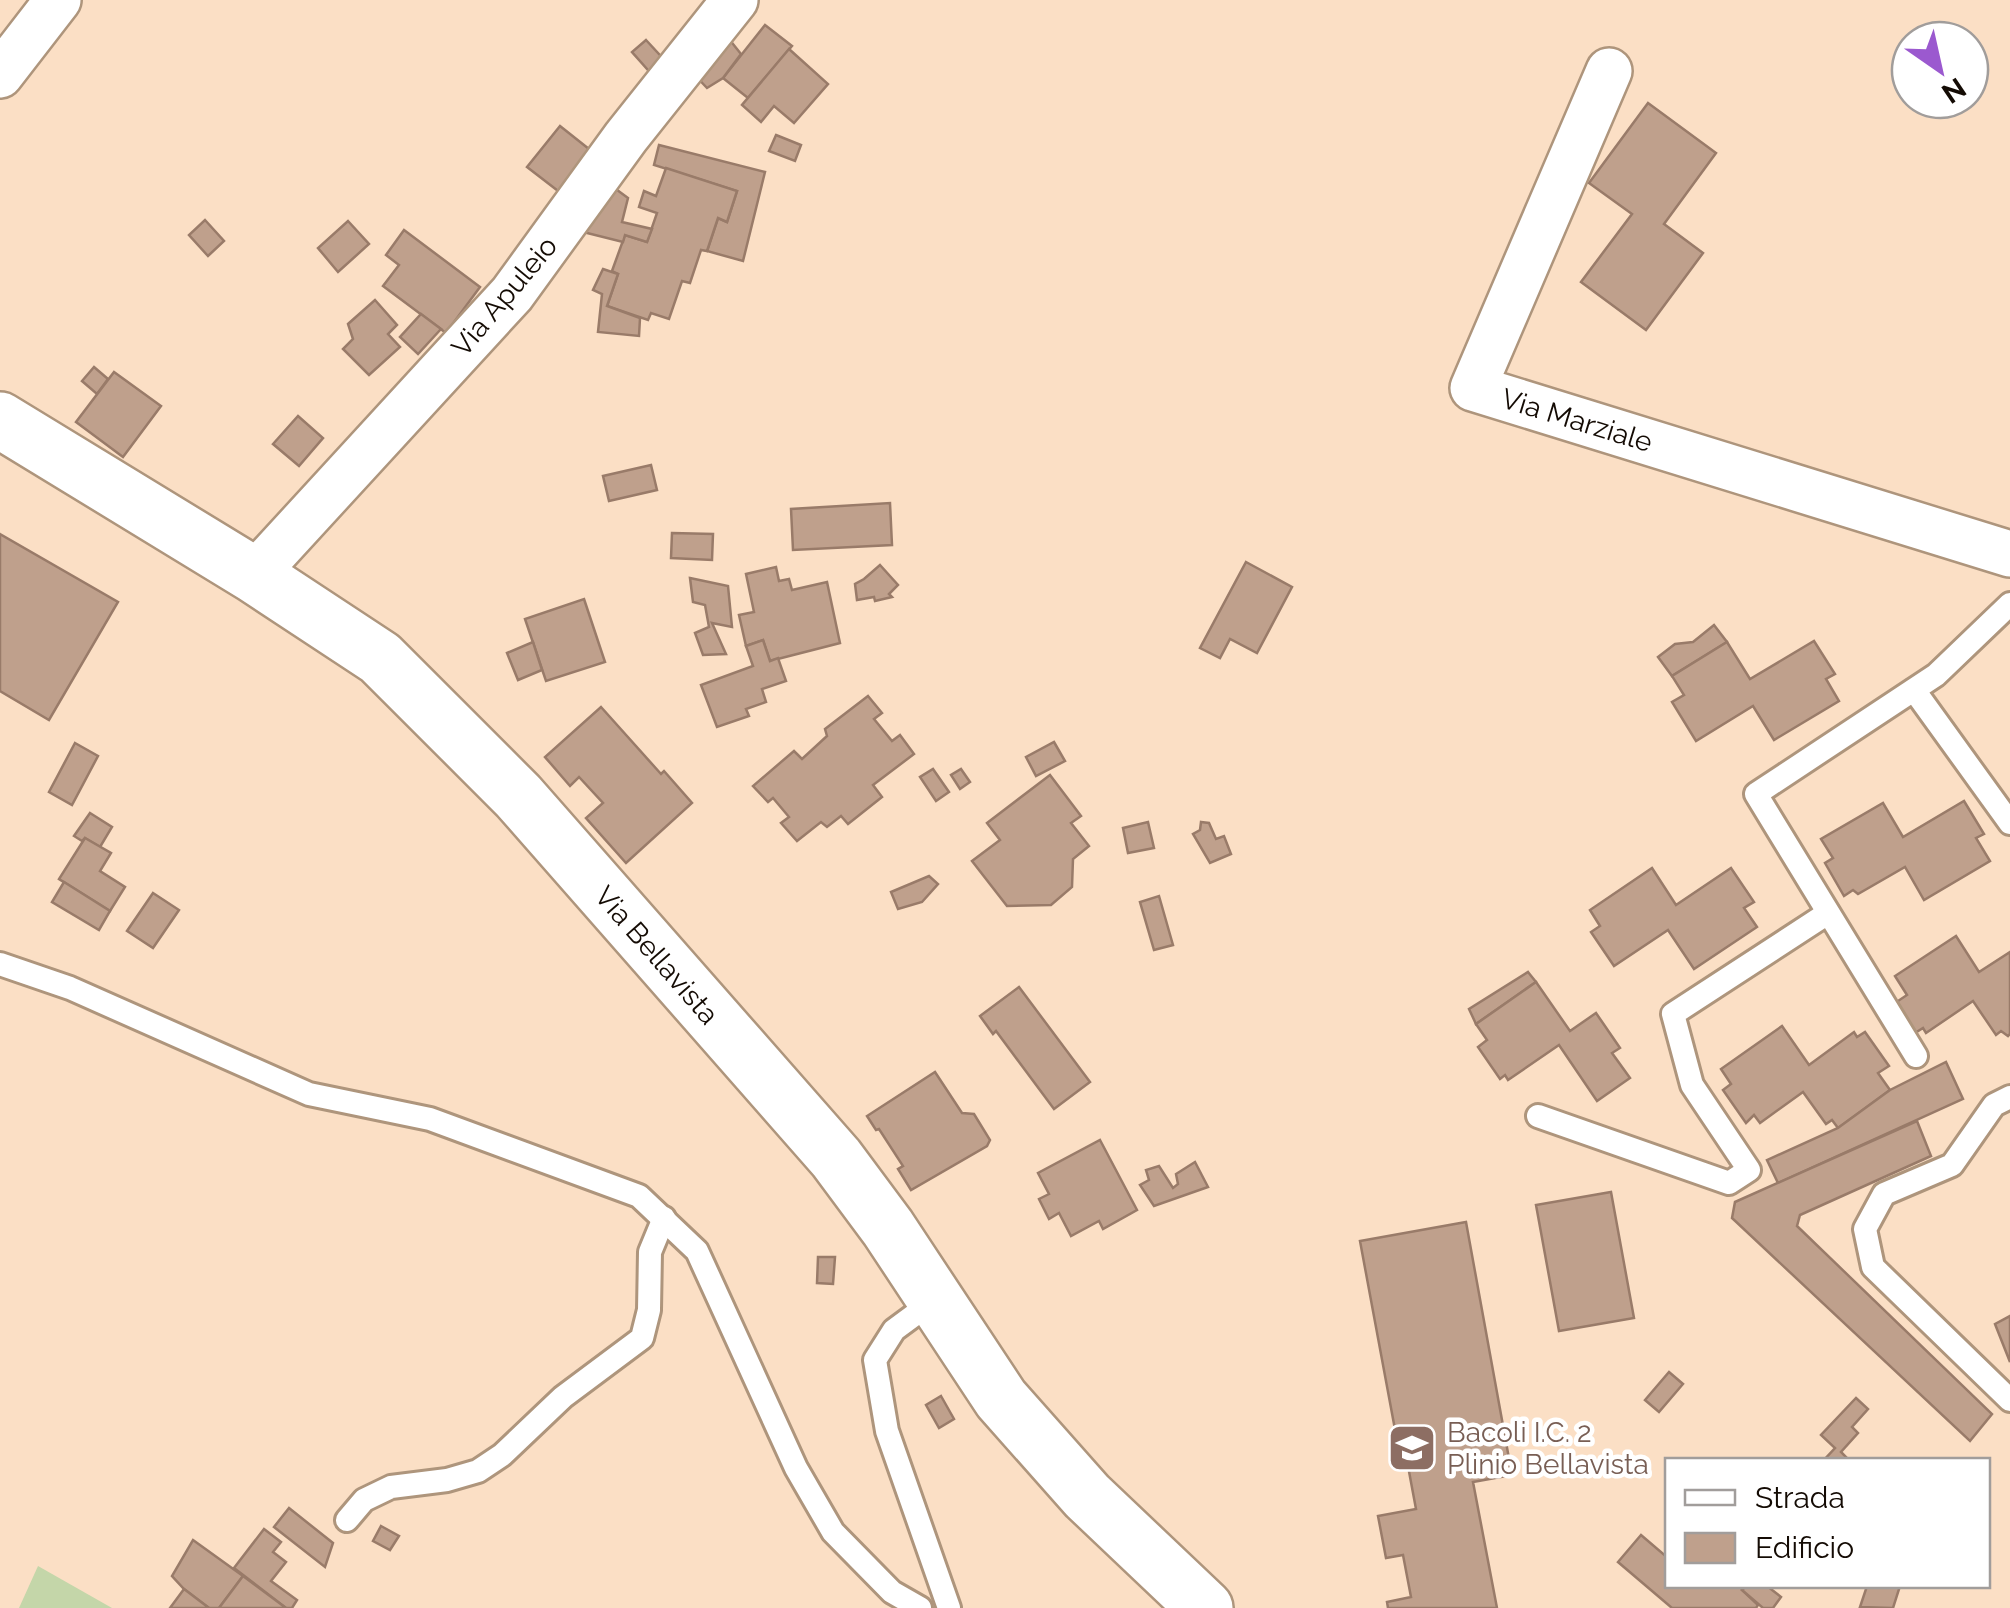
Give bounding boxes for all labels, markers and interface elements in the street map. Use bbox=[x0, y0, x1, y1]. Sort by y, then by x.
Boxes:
north arrow bbox=[1890, 20, 1990, 120]
text: N bbox=[1936, 71, 1972, 110]
street label: Via Apuleio bbox=[445, 230, 564, 363]
street label: Via Marziale bbox=[1497, 382, 1656, 459]
street label: Via Bellavista bbox=[588, 880, 725, 1031]
place label: Bacoli I.C. 2 Plinio Bellavista bbox=[1447, 1416, 1649, 1481]
school or university icon: Bacoli I.C. 2 Plinio Bellavista bbox=[1386, 1422, 1438, 1474]
legend bbox=[1665, 1458, 1990, 1588]
text: Strada bbox=[1755, 1480, 1845, 1515]
text: Edificio bbox=[1755, 1530, 1854, 1565]

